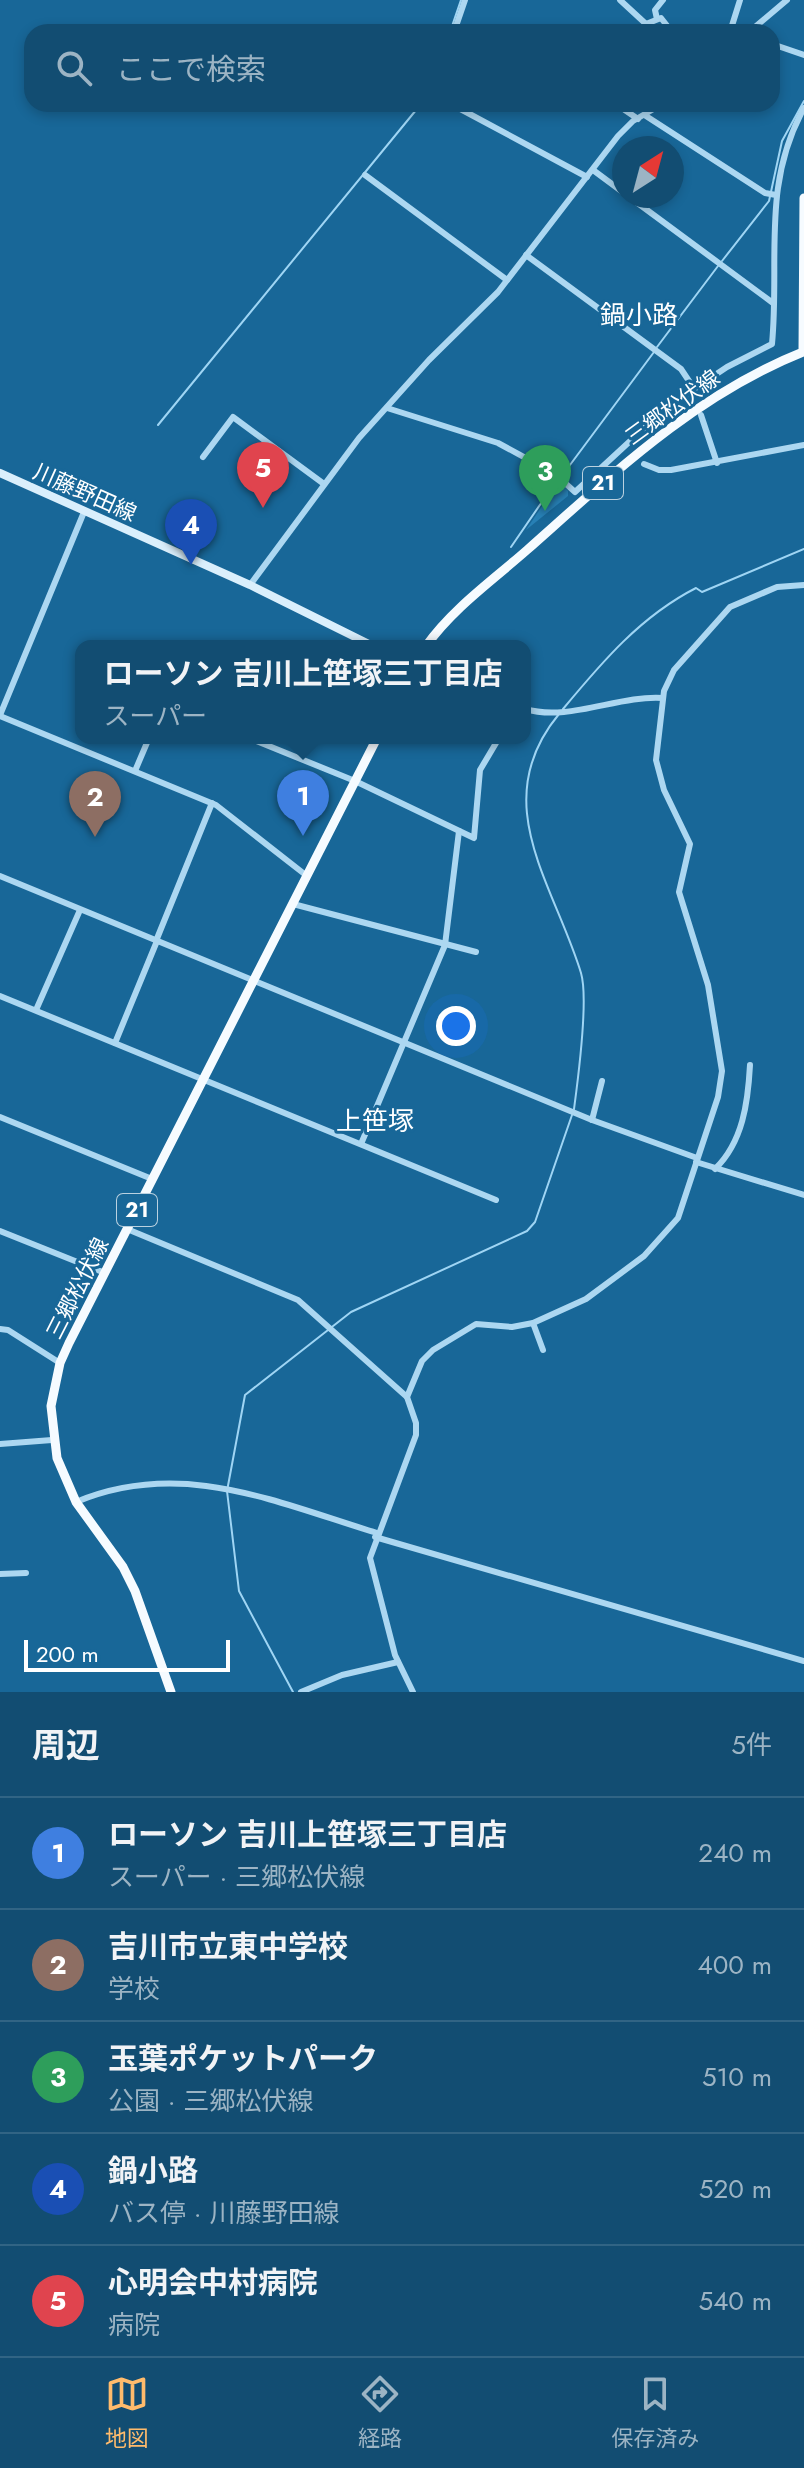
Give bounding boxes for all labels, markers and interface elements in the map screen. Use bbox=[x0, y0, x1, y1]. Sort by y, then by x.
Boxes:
search box bbox=[24, 24, 780, 112]
icon: search bbox=[52, 46, 96, 90]
text: ここで検索 bbox=[116, 48, 266, 91]
north arrow bbox=[612, 136, 684, 208]
district label: 鍋小路 bbox=[600, 296, 678, 334]
street label: 三郷松伏線 bbox=[618, 362, 726, 452]
pin: 5 bbox=[237, 442, 289, 508]
pin: 3 bbox=[519, 445, 571, 511]
street label: 川藤野田線 bbox=[28, 455, 142, 529]
road number: 21 bbox=[583, 467, 623, 499]
pin: 4 bbox=[165, 499, 217, 565]
popup bbox=[75, 640, 531, 744]
text: ローソン 吉川上笹塚三丁目店 bbox=[104, 652, 503, 695]
text: スーパー bbox=[104, 697, 207, 735]
pin: 1 bbox=[277, 770, 329, 836]
pin: 2 bbox=[69, 771, 121, 837]
your location bbox=[436, 1006, 476, 1046]
district label: 上笹塚 bbox=[336, 1102, 414, 1140]
road number: 21 bbox=[117, 1194, 157, 1226]
street label: 三郷松伏線 bbox=[38, 1232, 116, 1344]
scale bar bbox=[24, 1636, 230, 1672]
text: 200 m bbox=[36, 1638, 99, 1670]
text: 周辺 bbox=[32, 1721, 100, 1770]
text: 5件 bbox=[731, 1726, 772, 1764]
text: ローソン 吉川上笹塚三丁目店 bbox=[108, 1813, 507, 1856]
text: 1 bbox=[51, 1834, 65, 1872]
text: 240 m bbox=[698, 1834, 772, 1872]
text: スーパー · 三郷松伏線 bbox=[108, 1858, 365, 1896]
text: 吉川市立東中学校 bbox=[108, 1925, 348, 1968]
text: 2 bbox=[49, 1946, 67, 1984]
text: 400 m bbox=[698, 1946, 772, 1984]
text: 学校 bbox=[108, 1970, 160, 2008]
text: 玉葉ポケットパーク bbox=[108, 2037, 378, 2080]
text: 3 bbox=[50, 2058, 66, 2096]
text: 510 m bbox=[702, 2058, 772, 2096]
text: 公園 · 三郷松伏線 bbox=[108, 2082, 313, 2120]
text: 鍋小路 bbox=[108, 2149, 198, 2192]
text: 4 bbox=[49, 2170, 67, 2208]
text: 520 m bbox=[699, 2170, 772, 2208]
text: バス停 · 川藤野田線 bbox=[108, 2194, 339, 2232]
text: 心明会中村病院 bbox=[108, 2261, 318, 2304]
text: 5 bbox=[50, 2282, 66, 2320]
text: 540 m bbox=[698, 2282, 772, 2320]
text: 病院 bbox=[108, 2306, 160, 2344]
tab: 地図 bbox=[105, 2372, 149, 2454]
tab: 経路 bbox=[358, 2372, 402, 2454]
tab: 保存済み bbox=[611, 2372, 699, 2454]

